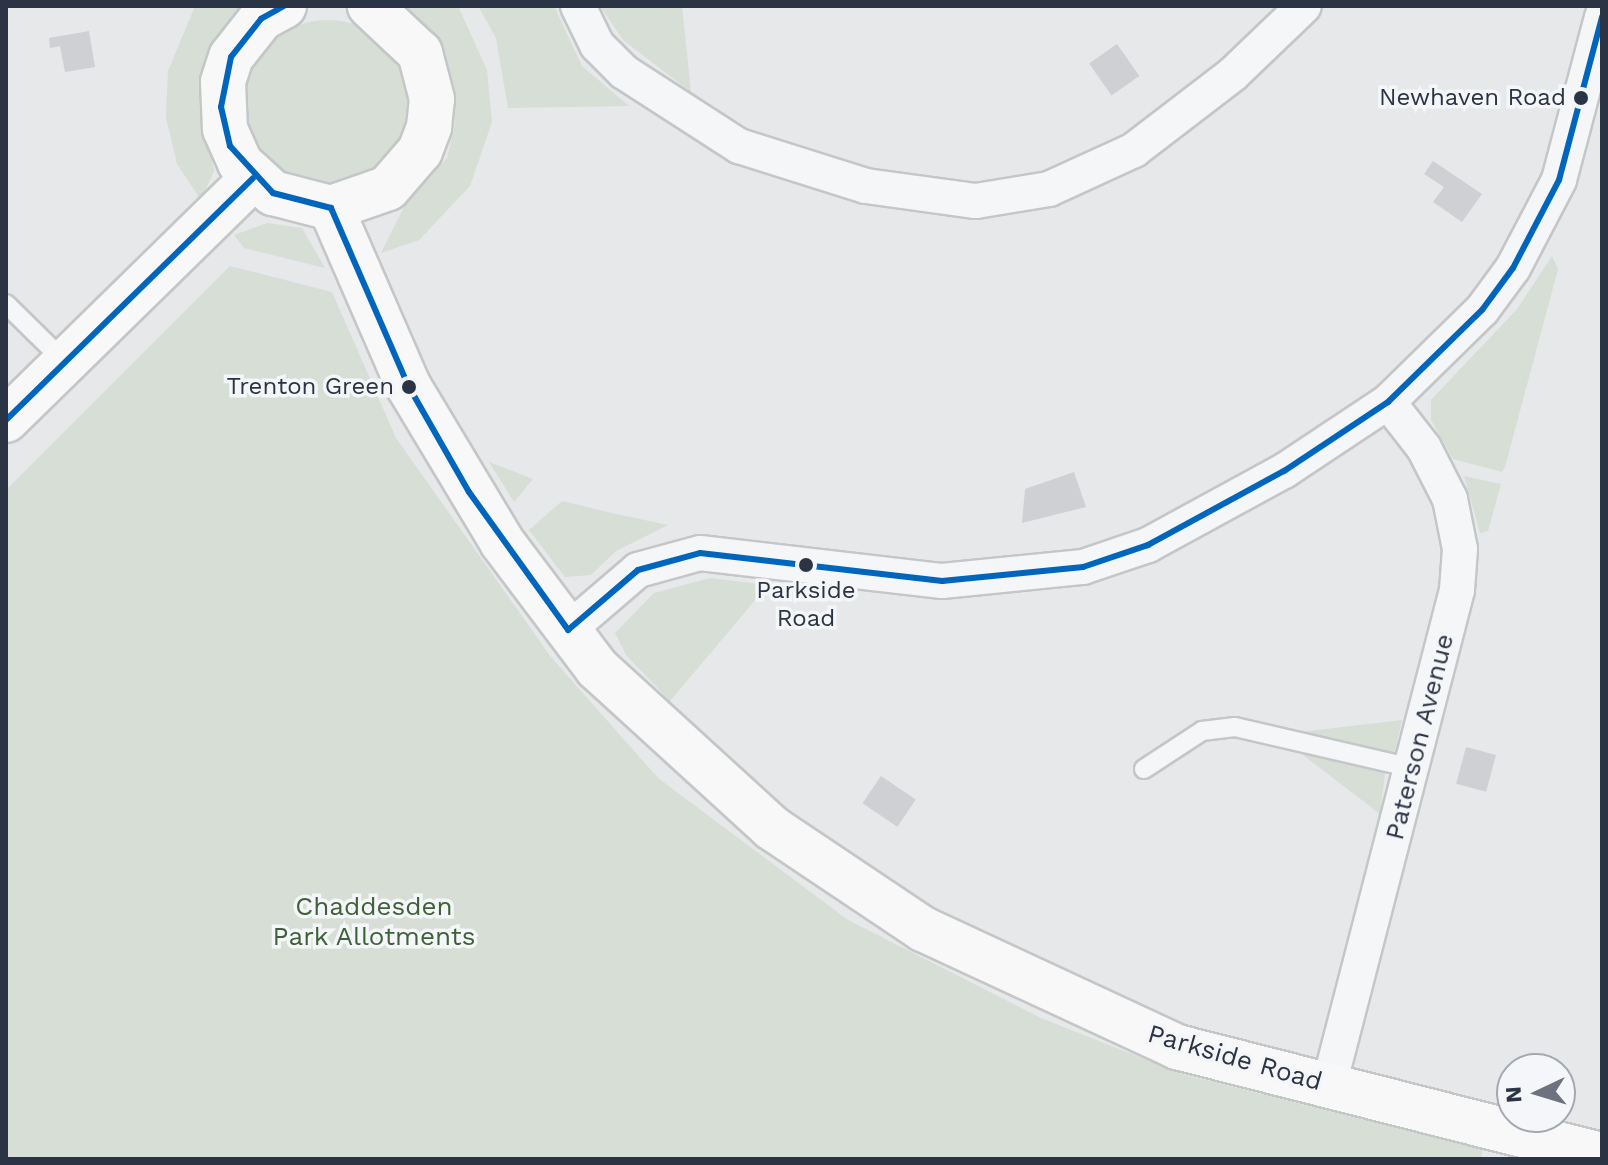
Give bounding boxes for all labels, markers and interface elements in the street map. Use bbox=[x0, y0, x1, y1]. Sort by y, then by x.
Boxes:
place label: Newhaven Road bbox=[1379, 84, 1566, 112]
marker: Newhaven Road bbox=[1573, 90, 1589, 106]
place label: Trenton Green bbox=[226, 373, 394, 401]
marker: Trenton Green bbox=[401, 379, 417, 395]
marker: Parkside Road bbox=[798, 557, 814, 573]
place label: Parkside Road bbox=[756, 577, 856, 633]
street label: Paterson Avenue bbox=[1379, 630, 1461, 844]
park label: Chaddesden Park Allotments bbox=[272, 891, 476, 952]
street label: Parkside Road bbox=[1144, 1018, 1326, 1098]
north arrow bbox=[1496, 1053, 1576, 1133]
text: N bbox=[1501, 1086, 1527, 1104]

